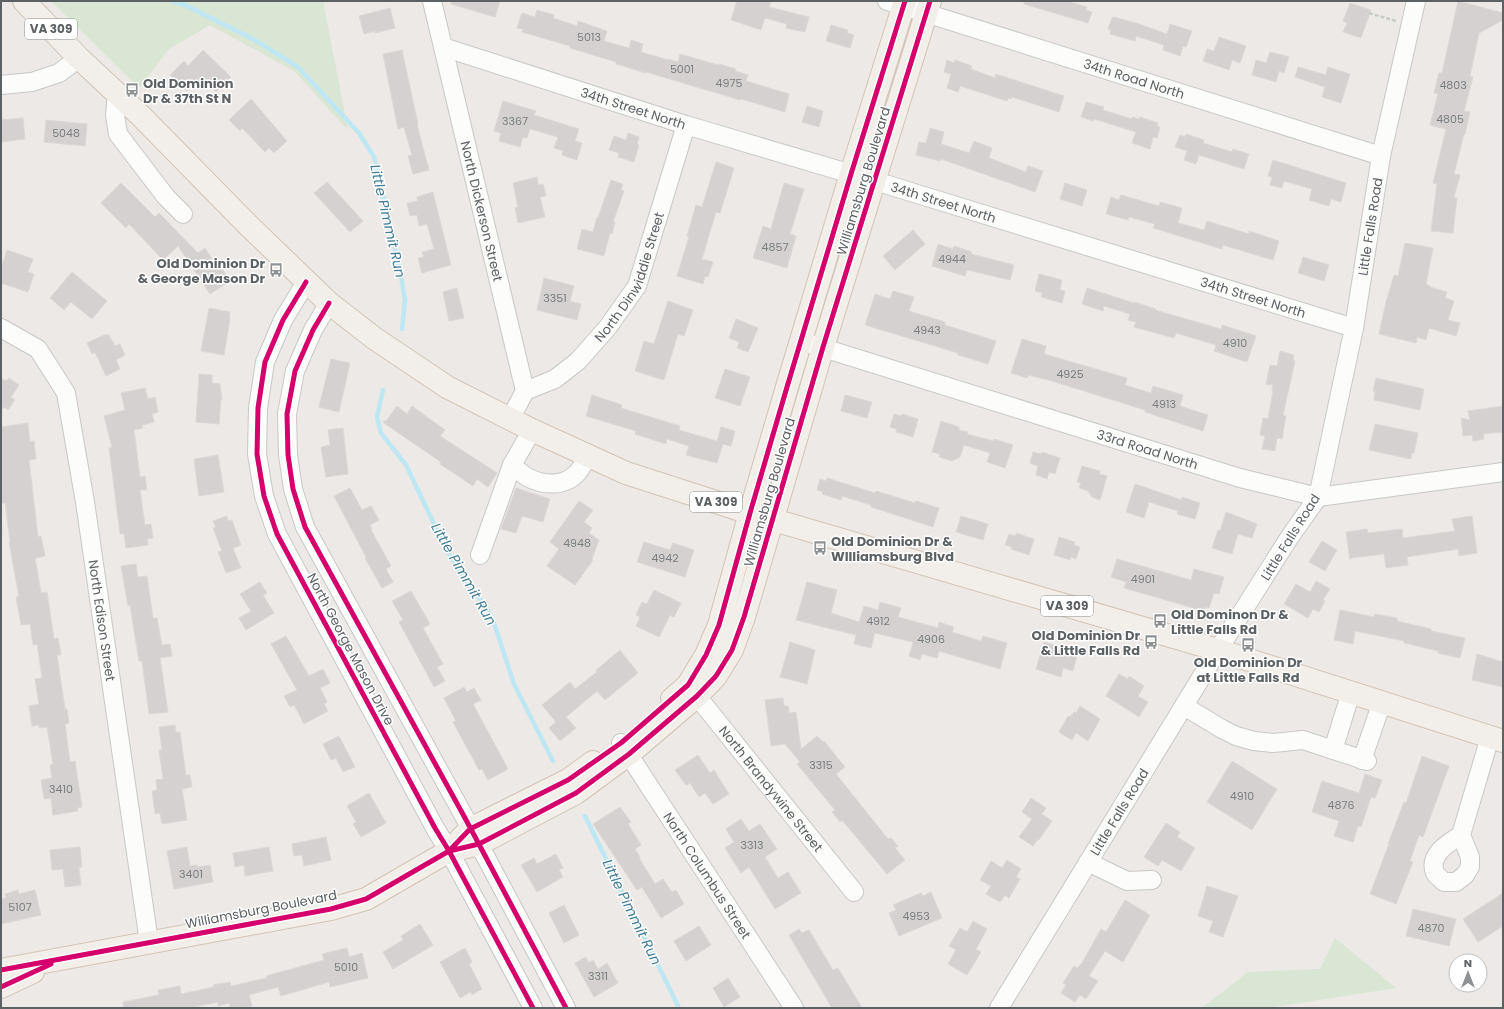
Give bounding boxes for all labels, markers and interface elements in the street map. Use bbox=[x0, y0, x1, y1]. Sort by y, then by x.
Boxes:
road number: VA 309 bbox=[25, 19, 77, 39]
house number: 5013 bbox=[577, 29, 601, 45]
street label: 34th Road North bbox=[1081, 54, 1187, 104]
house number: 5001 bbox=[670, 61, 694, 77]
place label: Old Dominion Dr & 37th St N bbox=[143, 74, 234, 108]
house number: 4975 bbox=[716, 75, 742, 91]
house number: 4803 bbox=[1439, 77, 1467, 93]
bus stop icon: Old Dominion Dr & 37th St N bbox=[124, 82, 140, 98]
street label: 34th Street North bbox=[578, 83, 688, 134]
street label: Williamsburg Boulevard bbox=[832, 105, 895, 258]
house number: 4805 bbox=[1436, 111, 1464, 127]
house number: 3367 bbox=[502, 113, 528, 129]
house number: 5048 bbox=[52, 125, 80, 141]
street label: North Dickerson Street bbox=[456, 139, 508, 284]
water label: Little Pimmit Run bbox=[365, 162, 411, 280]
street label: Little Falls Road bbox=[1353, 176, 1387, 277]
street label: 34th Street North bbox=[888, 177, 998, 228]
street label: North Dinwiddie Street bbox=[590, 210, 669, 346]
house number: 4857 bbox=[762, 239, 788, 255]
house number: 4944 bbox=[938, 251, 966, 267]
place label: Old Dominion Dr & George Mason Dr bbox=[138, 254, 265, 288]
bus stop icon: Old Dominion Dr & George Mason Dr bbox=[268, 262, 284, 278]
street label: 34th Street North bbox=[1198, 272, 1308, 323]
house number: 3351 bbox=[543, 290, 567, 306]
house number: 4943 bbox=[913, 322, 941, 338]
house number: 4910 bbox=[1223, 335, 1247, 351]
house number: 4925 bbox=[1056, 366, 1084, 382]
house number: 4913 bbox=[1152, 396, 1176, 412]
street label: Williamsburg Boulevard bbox=[739, 415, 800, 569]
street label: 33rd Road North bbox=[1094, 425, 1200, 474]
street label: Little Falls Road bbox=[1256, 490, 1325, 584]
road number: VA 309 bbox=[690, 492, 742, 512]
water label: Little Pimmit Run bbox=[426, 519, 502, 629]
place label: Old Dominion Dr & WIlliamsburg Blvd bbox=[831, 532, 954, 566]
house number: 4948 bbox=[563, 535, 591, 551]
bus stop icon: Old Dominion Dr & WIlliamsburg Blvd bbox=[812, 540, 828, 556]
house number: 4942 bbox=[651, 550, 679, 566]
street label: North Edison Street bbox=[84, 558, 120, 683]
street label: North George Mason Drive bbox=[302, 570, 399, 729]
house number: 4901 bbox=[1131, 571, 1155, 587]
road number: VA 309 bbox=[1041, 596, 1093, 616]
place label: Old Dominon Dr & Little Falls Rd bbox=[1171, 605, 1289, 639]
house number: 4912 bbox=[866, 613, 890, 629]
bus stop icon: Old Dominon Dr & Little Falls Rd bbox=[1152, 613, 1168, 629]
place label: Old Dominion Dr & Little Falls Rd bbox=[1032, 626, 1140, 660]
house number: 4906 bbox=[917, 631, 945, 647]
bus stop icon: Old Dominion Dr & Little Falls Rd bbox=[1143, 634, 1159, 650]
bus stop icon: Old Dominion Dr at Little Falls Rd bbox=[1240, 637, 1256, 653]
place label: Old Dominion Dr at Little Falls Rd bbox=[1194, 653, 1303, 687]
street label: North Brandywine Street bbox=[714, 722, 827, 856]
house number: 3315 bbox=[809, 757, 833, 773]
street label: Little Falls Road bbox=[1086, 765, 1153, 859]
house number: 3410 bbox=[49, 781, 73, 797]
house number: 4910 bbox=[1230, 788, 1254, 804]
house number: 4876 bbox=[1328, 797, 1354, 813]
street label: North Columbus Street bbox=[659, 809, 755, 943]
house number: 3313 bbox=[741, 837, 763, 853]
water label: Little Pimmit Run bbox=[598, 856, 666, 968]
house number: 3401 bbox=[179, 866, 203, 882]
street label: Williamsburg Boulevard bbox=[184, 885, 339, 934]
house number: 5107 bbox=[8, 899, 32, 915]
house number: 4953 bbox=[902, 908, 930, 924]
house number: 4870 bbox=[1418, 920, 1444, 936]
north arrow bbox=[1448, 953, 1488, 993]
text: N bbox=[1464, 955, 1472, 971]
house number: 5010 bbox=[334, 959, 358, 975]
house number: 3311 bbox=[588, 968, 608, 984]

